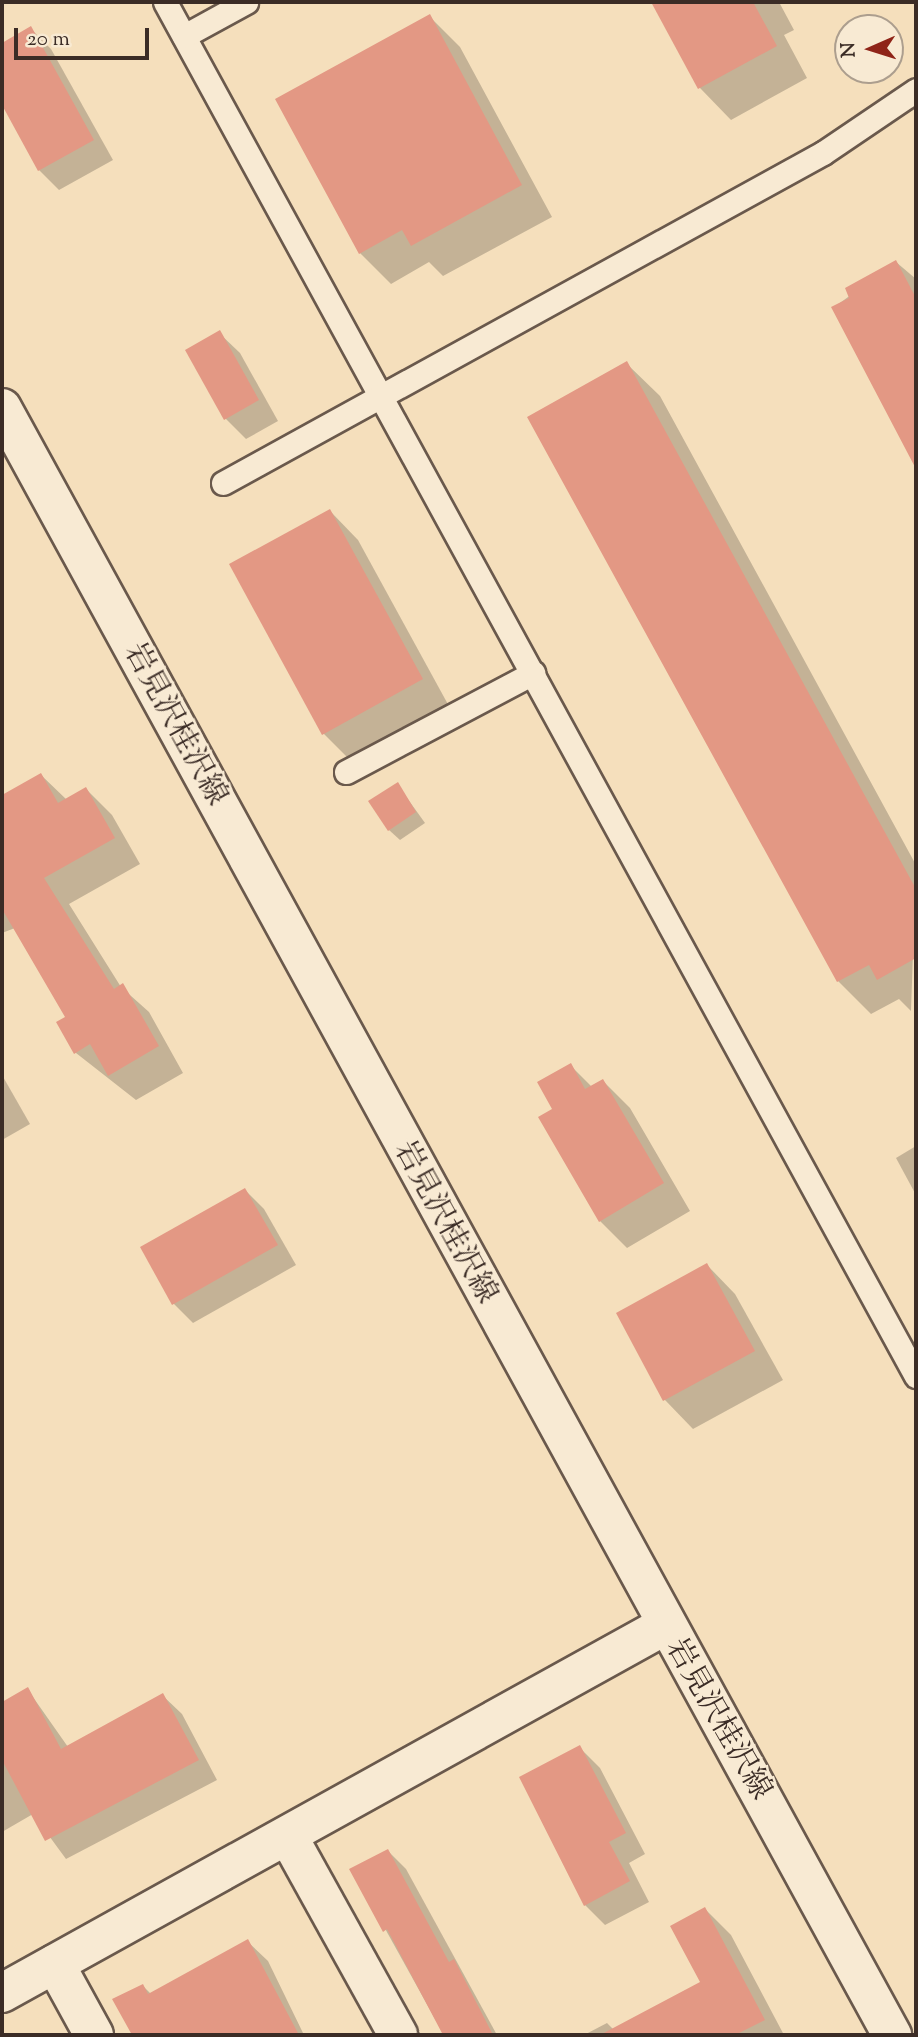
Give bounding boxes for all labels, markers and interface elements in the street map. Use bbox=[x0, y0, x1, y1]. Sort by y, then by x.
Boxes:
scale bar bbox=[18, 14, 152, 58]
north arrow bbox=[834, 14, 904, 84]
text: 20 m bbox=[27, 25, 70, 55]
text: N bbox=[836, 42, 863, 58]
street label: 岩見沢桂沢線 bbox=[115, 638, 233, 812]
street label: 岩見沢桂沢線 bbox=[385, 1136, 503, 1310]
street label: 岩見沢桂沢線 bbox=[656, 1633, 778, 1807]

